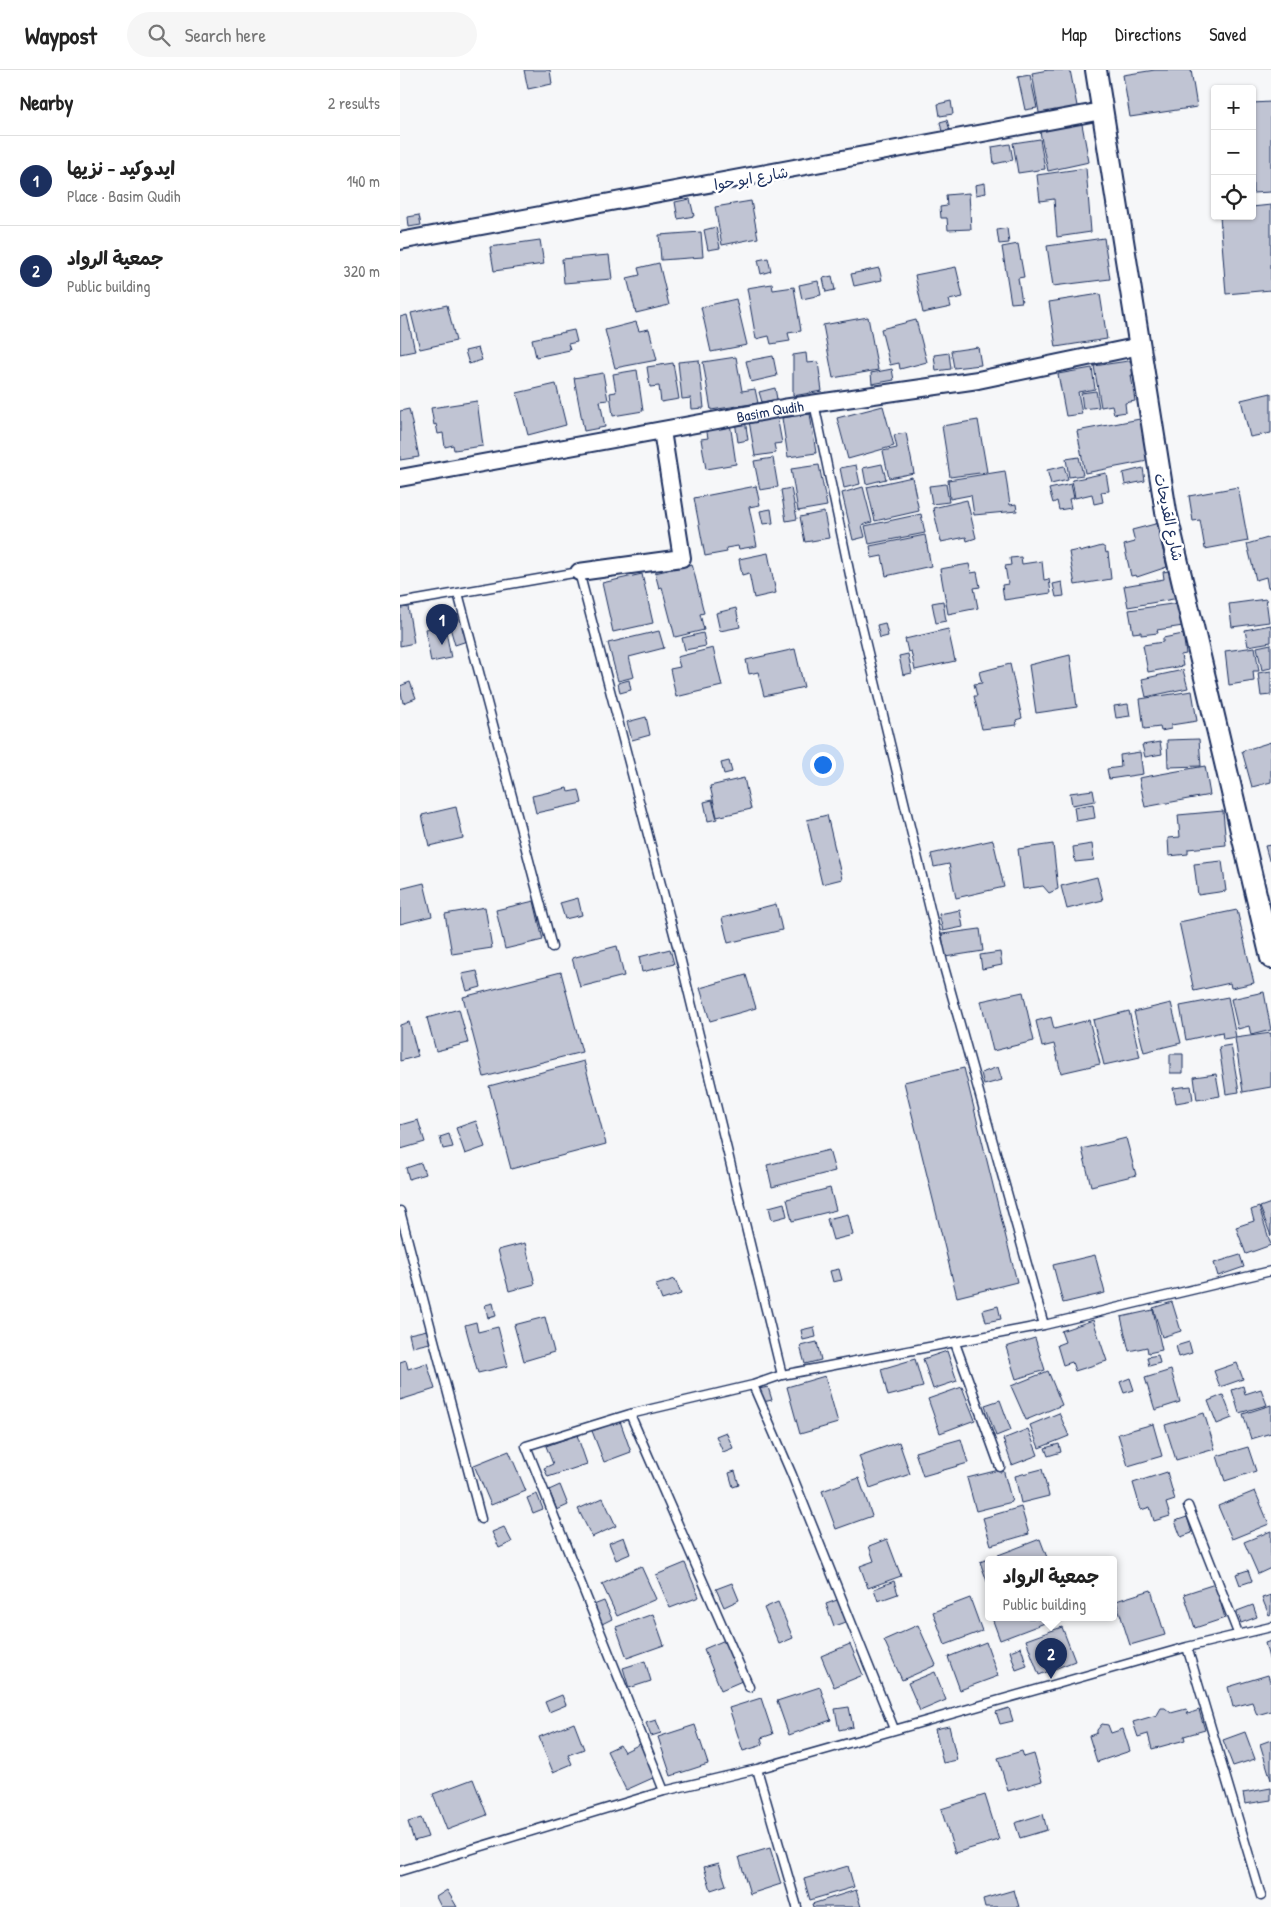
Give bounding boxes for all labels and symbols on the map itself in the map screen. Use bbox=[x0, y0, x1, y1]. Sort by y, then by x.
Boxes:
street label: شارع ابو حوا bbox=[712, 161, 790, 195]
street label: Basim Qudih bbox=[735, 395, 805, 427]
street label: شارع القديحات bbox=[1149, 471, 1189, 563]
pin: 1 bbox=[426, 604, 458, 645]
your location bbox=[810, 752, 836, 778]
pin: 2 bbox=[1035, 1638, 1067, 1679]

